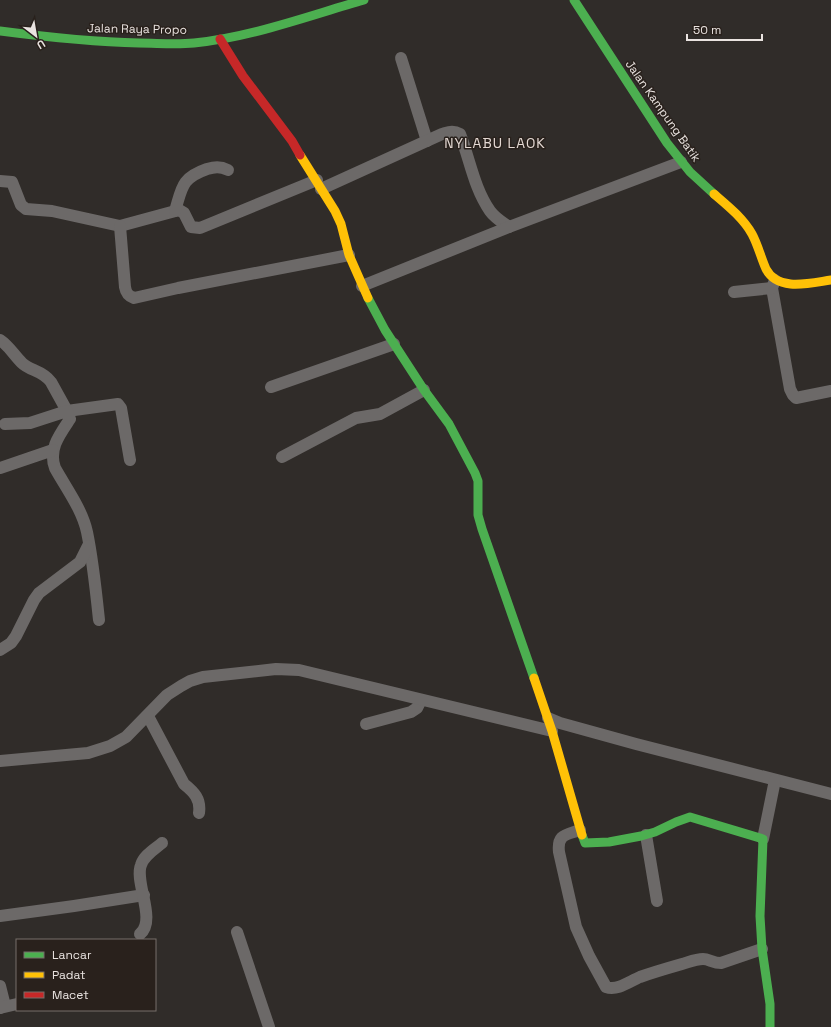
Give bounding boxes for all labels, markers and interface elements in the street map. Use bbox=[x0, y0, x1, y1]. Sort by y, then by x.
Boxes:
north arrow bbox=[16, 16, 56, 56]
scale bar bbox=[687, 16, 762, 42]
street label: Jalan Raya Propo bbox=[87, 20, 187, 38]
text: 50 m bbox=[693, 22, 721, 38]
text: U bbox=[34, 37, 48, 52]
street label: Jalan Kampung Batik bbox=[622, 57, 705, 166]
district label: NYLABU LAOK bbox=[444, 134, 546, 152]
legend bbox=[16, 939, 156, 1011]
text: Lancar bbox=[52, 947, 92, 963]
text: Padat bbox=[52, 967, 86, 983]
text: Macet bbox=[52, 987, 89, 1003]

